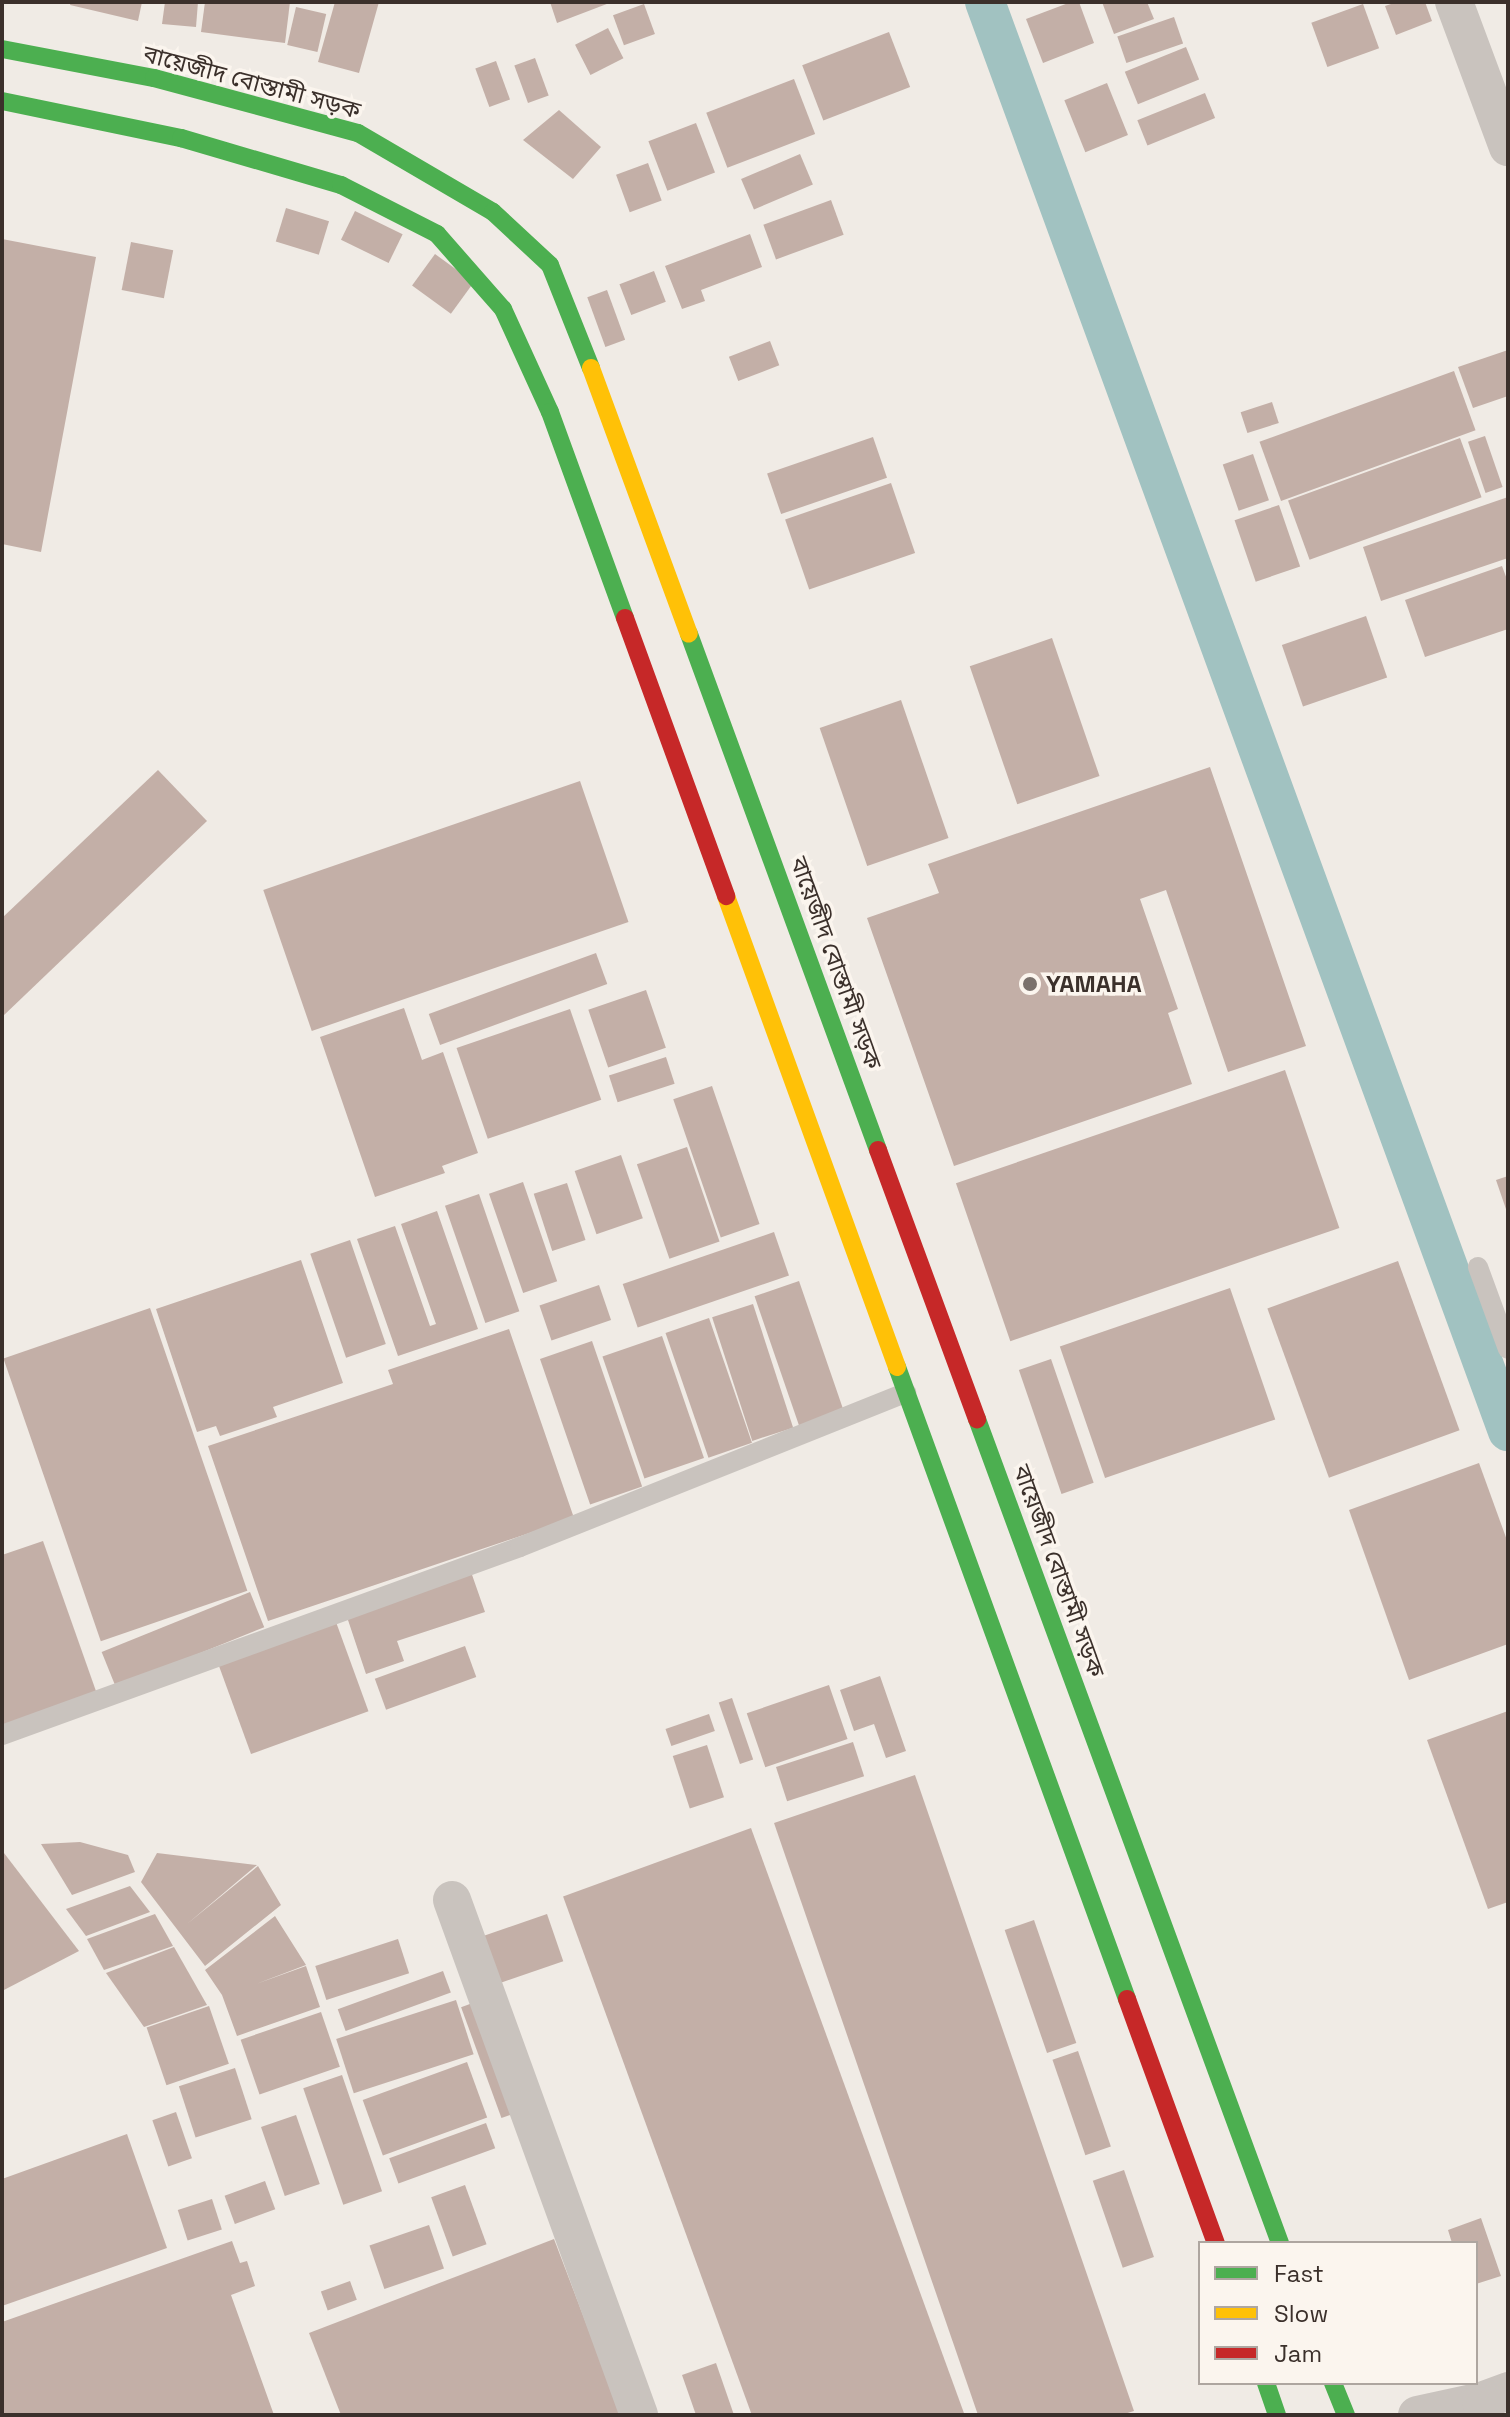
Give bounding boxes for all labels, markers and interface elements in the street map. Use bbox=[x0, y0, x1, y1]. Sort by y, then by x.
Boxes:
street label: বায়েজীদ বোস্তামী সড়ক bbox=[140, 39, 364, 125]
street label: বায়েজীদ বোস্তামী সড়ক bbox=[784, 853, 888, 1073]
place label: YAMAHA bbox=[1046, 970, 1142, 998]
marker: YAMAHA bbox=[1021, 975, 1039, 993]
street label: বায়েজীদ বোস্তামী সড়ক bbox=[1007, 1461, 1111, 1681]
legend bbox=[1198, 2241, 1478, 2385]
text: Fast bbox=[1274, 2258, 1324, 2289]
text: Slow bbox=[1274, 2298, 1328, 2329]
text: Jam bbox=[1274, 2338, 1322, 2369]

